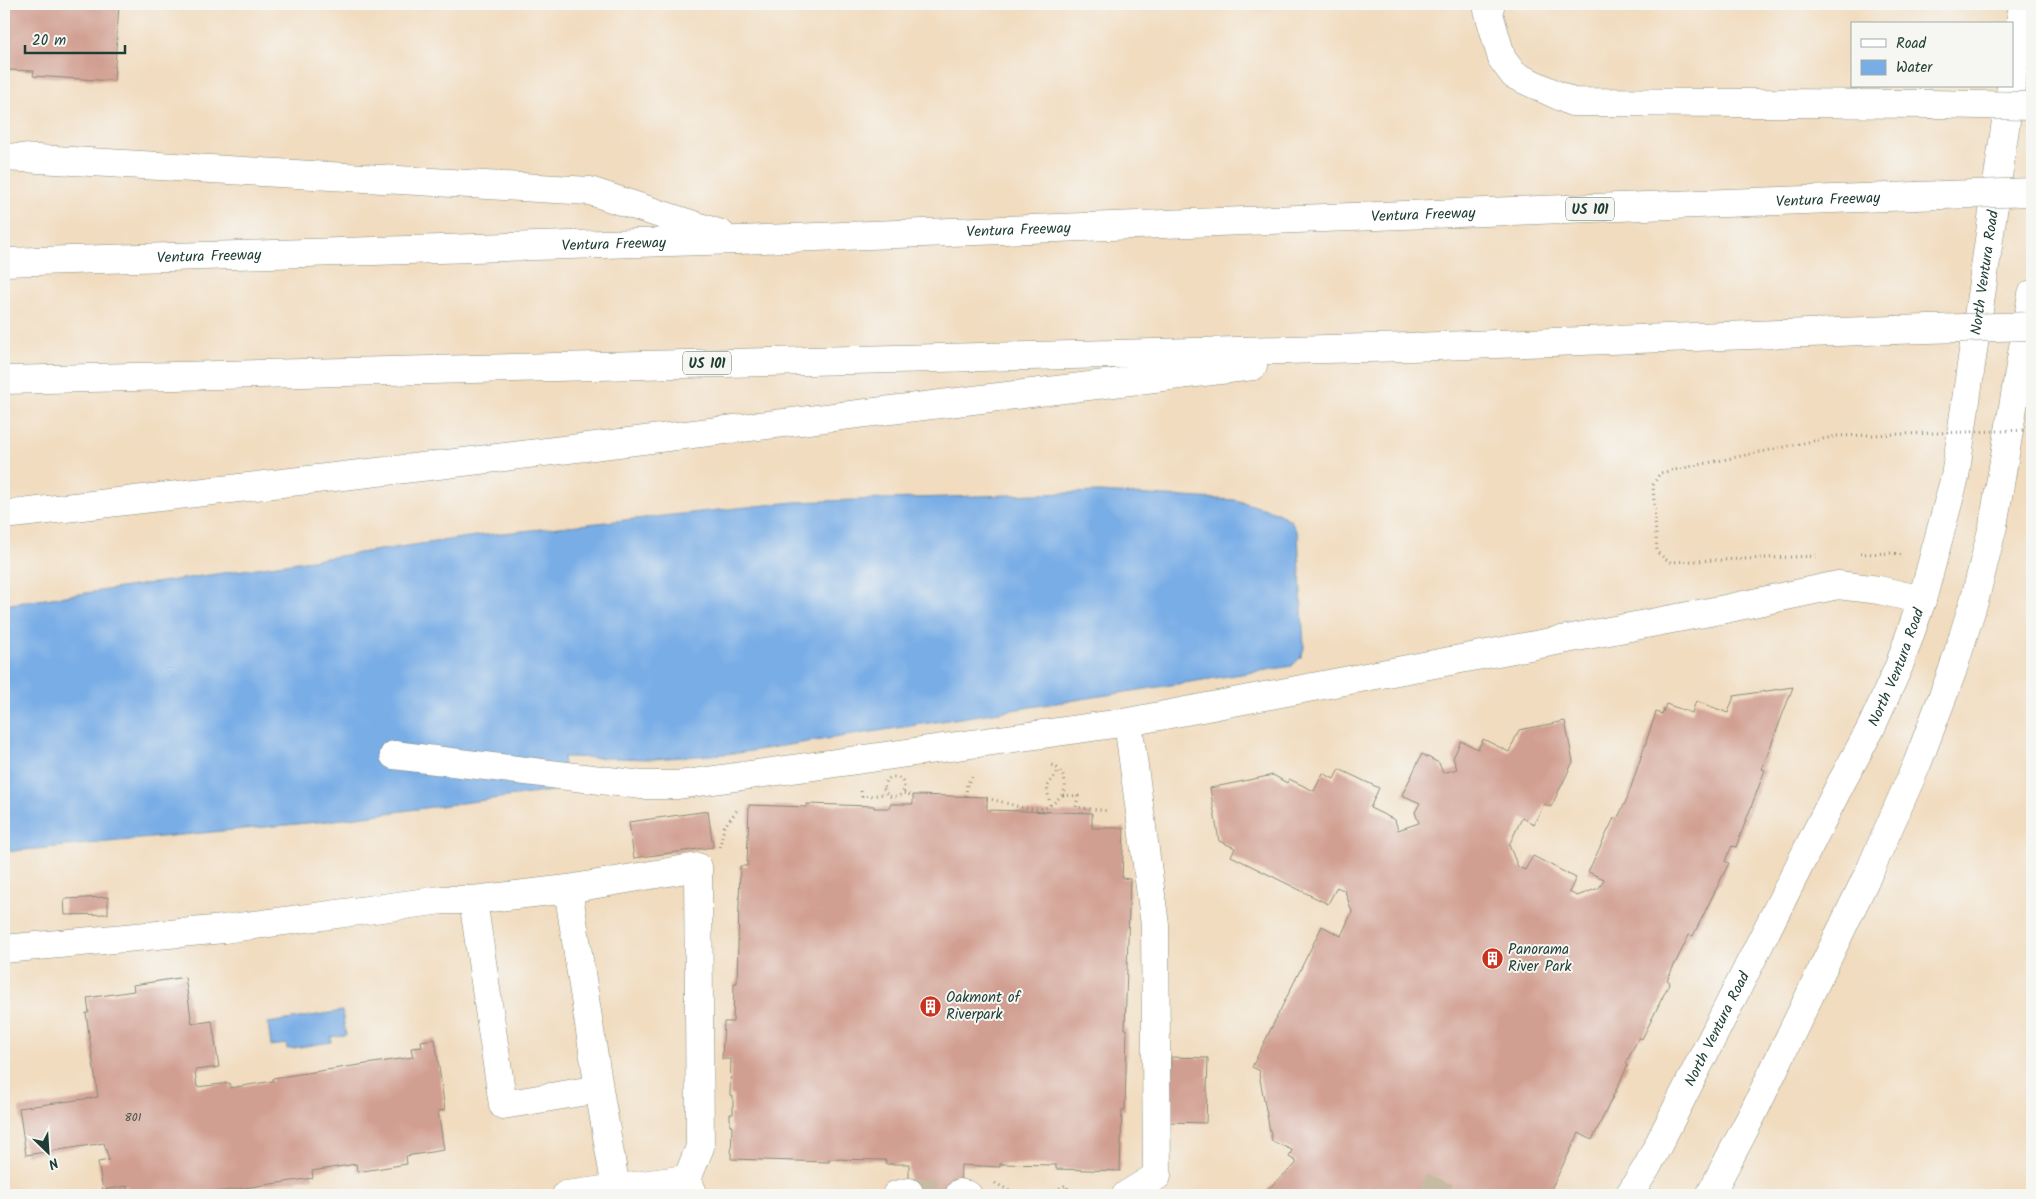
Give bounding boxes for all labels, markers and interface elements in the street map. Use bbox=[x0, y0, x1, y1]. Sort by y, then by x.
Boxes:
scale bar bbox=[25, 22, 125, 54]
legend bbox=[1851, 22, 2014, 88]
text: 20 m bbox=[32, 29, 66, 53]
text: Road bbox=[1896, 32, 1927, 56]
text: Water bbox=[1896, 56, 1933, 80]
street label: Ventura Freeway bbox=[1775, 186, 1881, 214]
road number: US 101 bbox=[1566, 198, 1614, 220]
street label: Ventura Freeway bbox=[1371, 201, 1477, 229]
street label: North Ventura Road bbox=[1964, 208, 2006, 337]
street label: Ventura Freeway bbox=[966, 217, 1072, 244]
street label: Ventura Freeway bbox=[561, 231, 667, 258]
street label: Ventura Freeway bbox=[156, 243, 262, 270]
road number: US 101 bbox=[683, 352, 731, 374]
street label: North Ventura Road bbox=[1862, 605, 1931, 731]
place label: Panorama River Park bbox=[1508, 938, 1573, 979]
building icon: Panorama River Park bbox=[1480, 946, 1504, 970]
street label: North Ventura Road bbox=[1679, 967, 1757, 1091]
place label: Oakmont of Riverpark bbox=[946, 986, 1022, 1027]
building icon: Oakmont of Riverpark bbox=[918, 994, 942, 1018]
house number: 801 bbox=[125, 1108, 142, 1127]
north arrow bbox=[22, 1126, 72, 1176]
text: N bbox=[44, 1151, 62, 1175]

